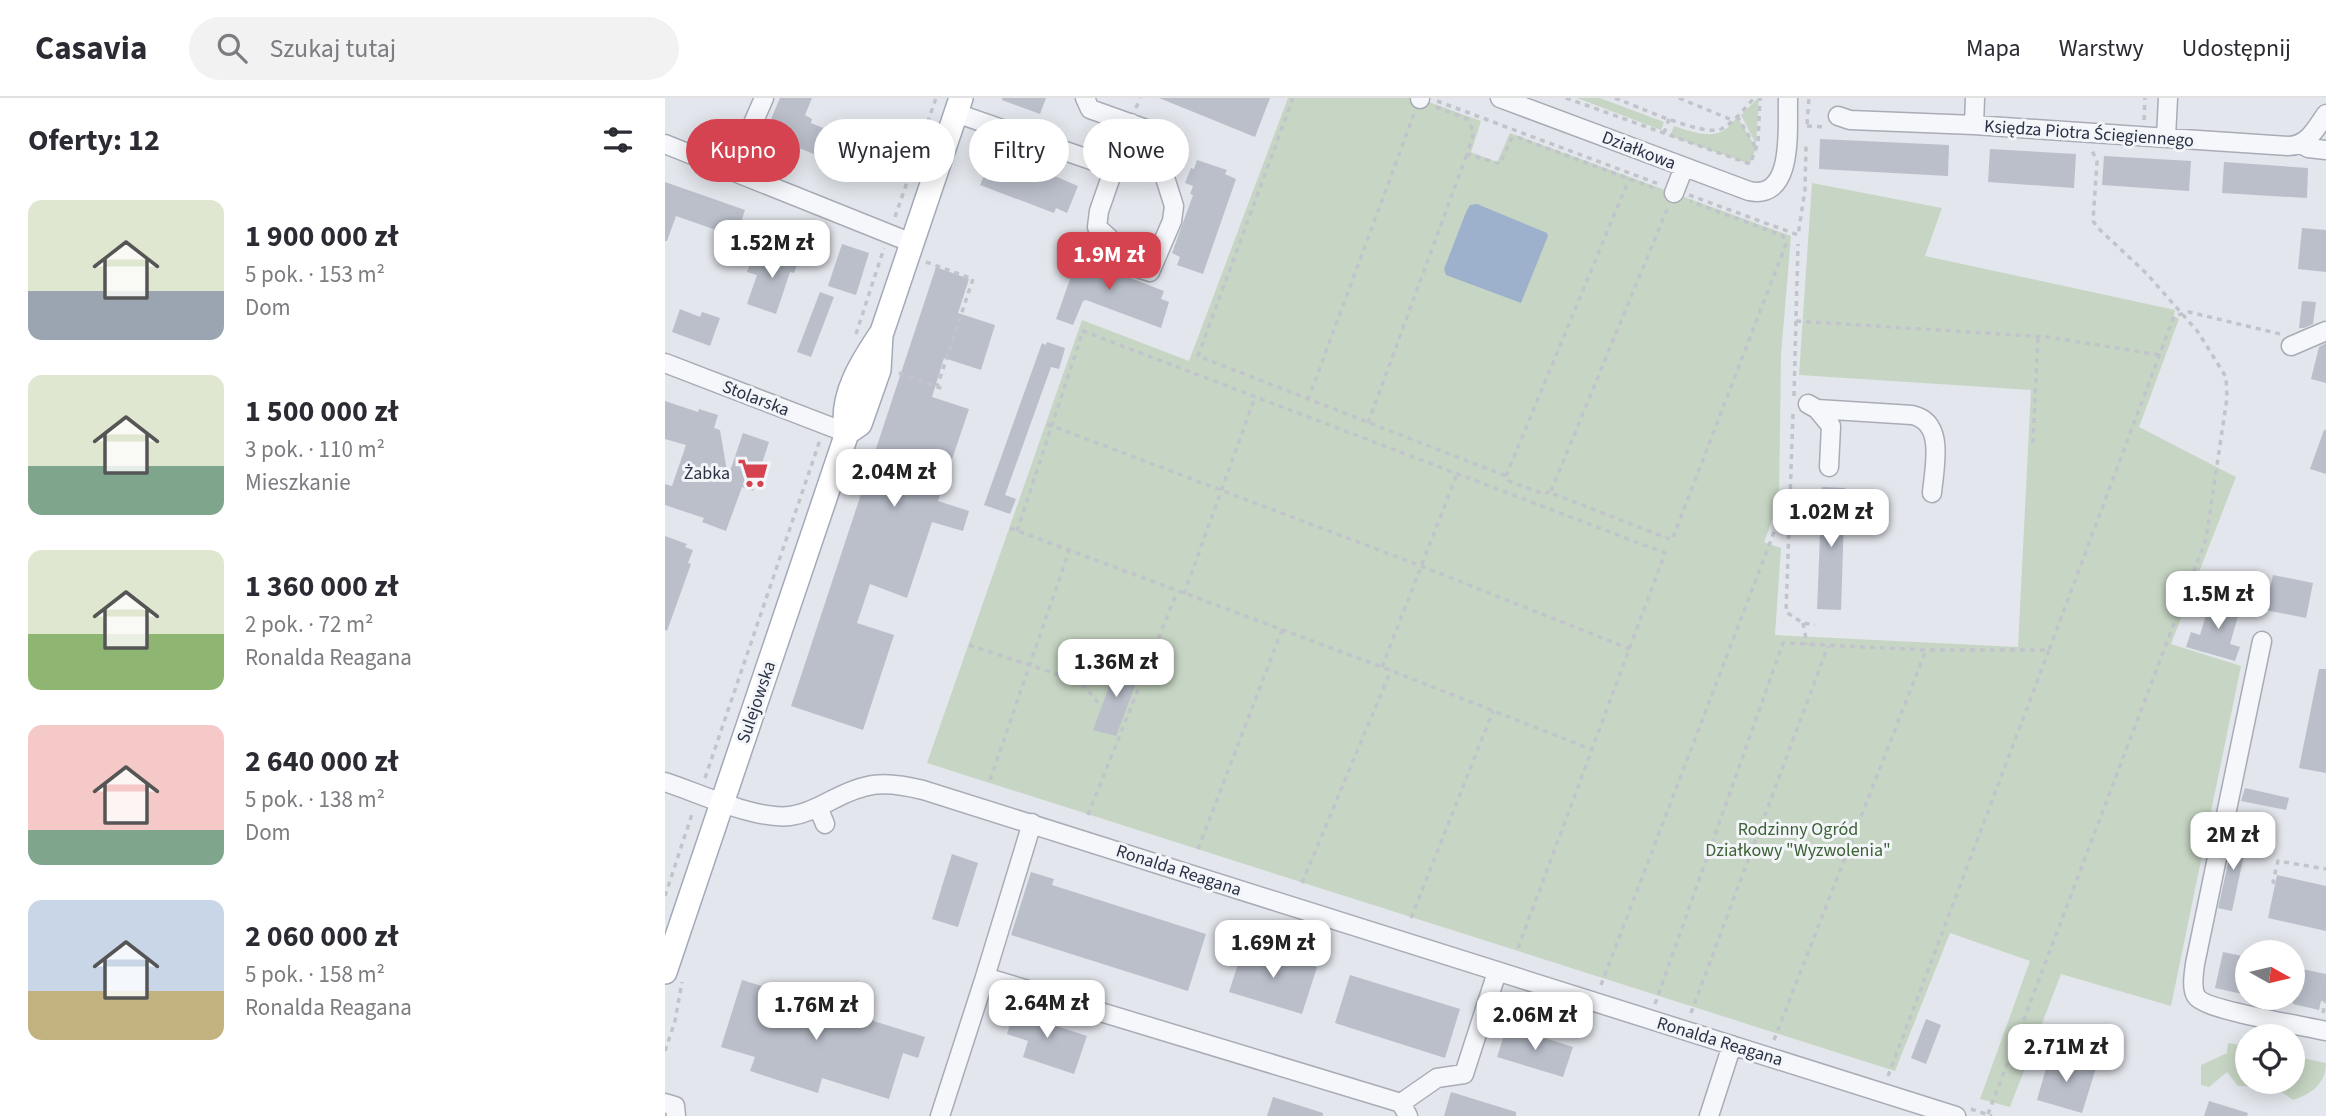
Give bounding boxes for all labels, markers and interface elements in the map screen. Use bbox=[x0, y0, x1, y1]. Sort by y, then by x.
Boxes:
search box bbox=[189, 17, 679, 80]
text: Casavia bbox=[35, 25, 147, 72]
icon: search bbox=[213, 29, 251, 67]
text: Szukaj tutaj bbox=[269, 30, 396, 67]
text: Mapa bbox=[1966, 31, 2021, 66]
text: Warstwy bbox=[2059, 31, 2144, 66]
text: Udostępnij bbox=[2182, 31, 2291, 66]
street label: Księdza Piotra Ściegiennego bbox=[1983, 114, 2195, 153]
text: Oferty: 12 bbox=[28, 119, 160, 162]
chip: Kupno bbox=[686, 119, 800, 182]
chip: Wynajem bbox=[814, 119, 955, 182]
chip: Filtry bbox=[969, 119, 1069, 182]
chip: Nowe bbox=[1083, 119, 1189, 182]
icon: filters bbox=[599, 121, 637, 159]
street label: Działkowa bbox=[1598, 125, 1680, 176]
text: 1 900 000 zł bbox=[245, 215, 398, 258]
pin: 1.52M zł bbox=[700, 220, 844, 280]
text: 1.52M zł bbox=[730, 226, 814, 259]
icon: home bbox=[84, 228, 168, 312]
pin: 1.9M zł bbox=[1044, 232, 1174, 292]
text: 1.9M zł bbox=[1073, 238, 1145, 271]
text: 5 pok. · 153 m² bbox=[245, 258, 385, 291]
text: Dom bbox=[245, 291, 291, 324]
street label: Stolarska bbox=[719, 374, 793, 423]
text: 1 500 000 zł bbox=[245, 390, 398, 433]
icon: home bbox=[84, 403, 168, 487]
text: 3 pok. · 110 m² bbox=[245, 433, 385, 466]
pin: 2.04M zł bbox=[822, 450, 966, 509]
text: 2.04M zł bbox=[852, 455, 936, 488]
supermarket icon: Żabka bbox=[736, 456, 770, 490]
place label: Żabka bbox=[684, 461, 730, 486]
text: Mieszkanie bbox=[245, 466, 351, 499]
pin: 1.02M zł bbox=[1759, 490, 1903, 549]
text: 1.02M zł bbox=[1789, 495, 1873, 528]
text: 1 360 000 zł bbox=[245, 565, 398, 608]
pin: 1.5M zł bbox=[2153, 572, 2283, 631]
text: 1.5M zł bbox=[2182, 577, 2254, 610]
icon: home bbox=[84, 578, 168, 662]
text: 2 pok. · 72 m² bbox=[245, 608, 374, 641]
pin: 1.36M zł bbox=[1044, 640, 1188, 699]
text: Ronalda Reagana bbox=[245, 641, 412, 674]
text: 1.36M zł bbox=[1074, 645, 1158, 678]
street label: Sulejowska bbox=[731, 658, 782, 747]
text: 2 640 000 zł bbox=[245, 740, 398, 783]
icon: home bbox=[84, 753, 168, 837]
text: 5 pok. · 138 m² bbox=[245, 783, 385, 816]
pin: 2M zł bbox=[2184, 812, 2282, 872]
text: Dom bbox=[245, 816, 291, 849]
park label: Rodzinny Ogród Działkowy "Wyzwolenia" bbox=[1705, 817, 1891, 863]
text: 2M zł bbox=[2206, 818, 2260, 851]
street label: Ronalda Reagana bbox=[1113, 838, 1245, 903]
text: 2 060 000 zł bbox=[245, 915, 398, 958]
pin: 1.69M zł bbox=[1201, 920, 1345, 980]
text: 1.69M zł bbox=[1231, 926, 1315, 959]
icon: home bbox=[84, 928, 168, 1012]
north arrow bbox=[2235, 940, 2305, 1010]
map controls bbox=[2235, 940, 2305, 1094]
text: 5 pok. · 158 m² bbox=[245, 958, 385, 991]
pin: 2.64M zł bbox=[975, 981, 1119, 1040]
pin: 1.76M zł bbox=[744, 982, 888, 1042]
text: 2.64M zł bbox=[1005, 986, 1089, 1019]
text: 1.76M zł bbox=[774, 988, 858, 1021]
text: Ronalda Reagana bbox=[245, 991, 412, 1024]
pin: 2.06M zł bbox=[1463, 992, 1607, 1052]
text: 2.06M zł bbox=[1493, 998, 1577, 1031]
street label: Ronalda Reagana bbox=[1654, 1010, 1786, 1073]
pin: 2.71M zł bbox=[1994, 1024, 2138, 1084]
button: locate bbox=[2235, 1024, 2305, 1094]
text: 2.71M zł bbox=[2024, 1030, 2108, 1063]

